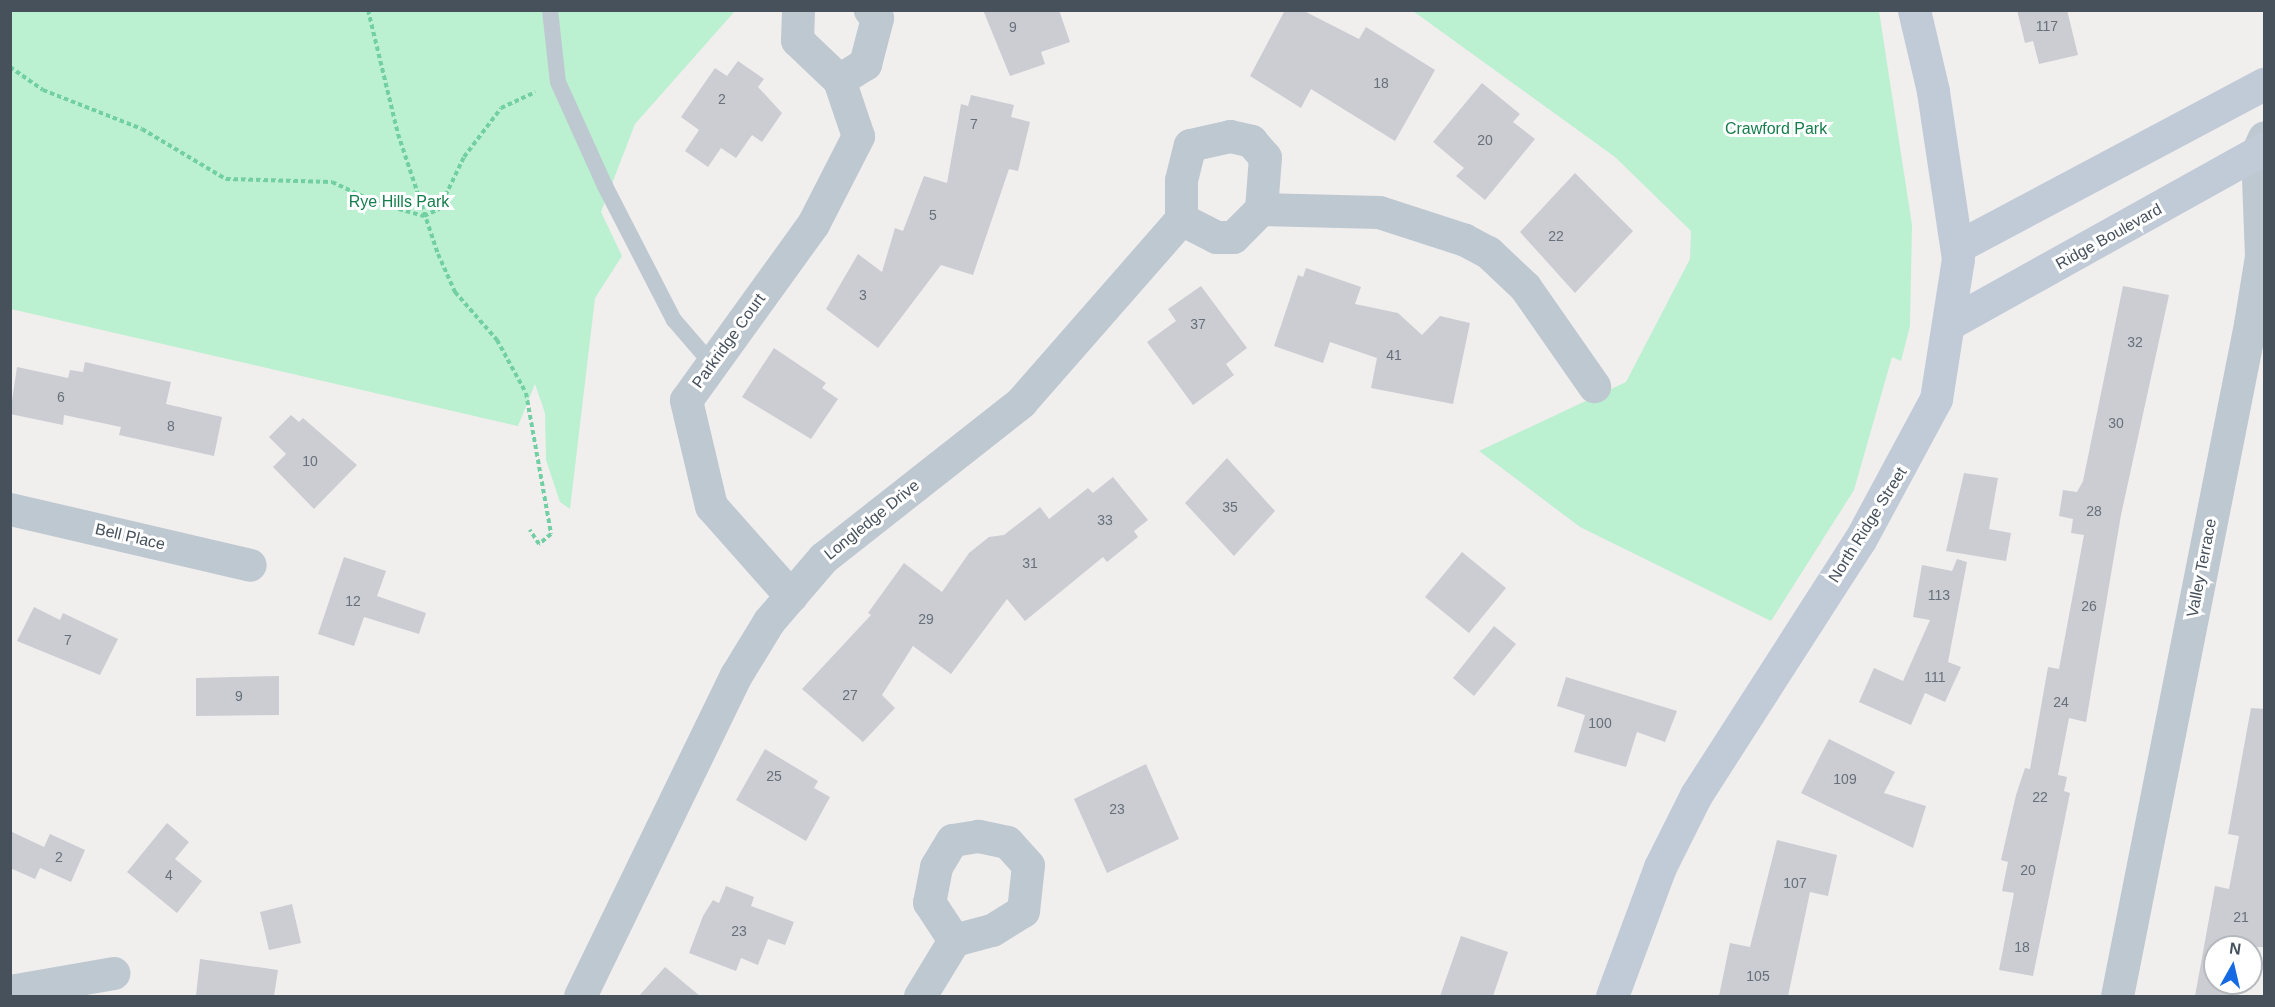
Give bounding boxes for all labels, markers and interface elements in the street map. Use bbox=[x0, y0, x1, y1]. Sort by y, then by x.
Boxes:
house number: 117 bbox=[2036, 18, 2058, 34]
house number: 9 bbox=[1009, 19, 1017, 35]
house number: 18 bbox=[1373, 75, 1389, 91]
house number: 2 bbox=[718, 91, 726, 107]
house number: 7 bbox=[970, 116, 978, 132]
park label: Crawford Park bbox=[1725, 119, 1827, 139]
house number: 20 bbox=[1477, 132, 1493, 148]
park label: Rye Hills Park bbox=[349, 192, 449, 212]
street label: Ridge Boulevard bbox=[2053, 200, 2165, 274]
house number: 5 bbox=[929, 207, 937, 223]
house number: 22 bbox=[1548, 228, 1564, 244]
house number: 3 bbox=[859, 287, 867, 303]
street label: Parkridge Court bbox=[688, 290, 770, 392]
house number: 37 bbox=[1190, 316, 1206, 332]
house number: 32 bbox=[2127, 334, 2143, 350]
house number: 41 bbox=[1386, 347, 1402, 363]
house number: 6 bbox=[57, 389, 65, 405]
house number: 30 bbox=[2108, 415, 2124, 431]
house number: 8 bbox=[167, 418, 175, 434]
house number: 10 bbox=[302, 453, 318, 469]
street label: North Ridge Street bbox=[1825, 464, 1911, 586]
street label: Longledge Drive bbox=[821, 476, 923, 564]
house number: 35 bbox=[1222, 499, 1238, 515]
house number: 28 bbox=[2086, 503, 2102, 519]
house number: 33 bbox=[1097, 512, 1113, 528]
street label: Valley Terrace bbox=[2183, 517, 2221, 619]
street label: Bell Place bbox=[93, 520, 167, 554]
house number: 31 bbox=[1022, 555, 1038, 571]
house number: 113 bbox=[1928, 587, 1950, 603]
house number: 12 bbox=[345, 593, 361, 609]
house number: 26 bbox=[2081, 598, 2097, 614]
house number: 29 bbox=[918, 611, 934, 627]
house number: 7 bbox=[64, 632, 72, 648]
house number: 111 bbox=[1924, 669, 1946, 685]
house number: 27 bbox=[842, 687, 858, 703]
house number: 9 bbox=[235, 688, 243, 704]
house number: 24 bbox=[2053, 694, 2069, 710]
house number: 100 bbox=[1588, 715, 1612, 731]
house number: 25 bbox=[766, 768, 782, 784]
house number: 109 bbox=[1833, 771, 1857, 787]
house number: 22 bbox=[2032, 789, 2048, 805]
house number: 23 bbox=[1109, 801, 1125, 817]
house number: 2 bbox=[55, 849, 63, 865]
house number: 20 bbox=[2020, 862, 2036, 878]
house number: 4 bbox=[165, 867, 173, 883]
house number: 107 bbox=[1783, 875, 1807, 891]
house number: 21 bbox=[2233, 909, 2249, 925]
house number: 23 bbox=[731, 923, 747, 939]
north arrow bbox=[2203, 935, 2263, 995]
house number: 18 bbox=[2014, 939, 2030, 955]
text: N bbox=[2228, 939, 2242, 958]
house number: 105 bbox=[1746, 968, 1770, 984]

